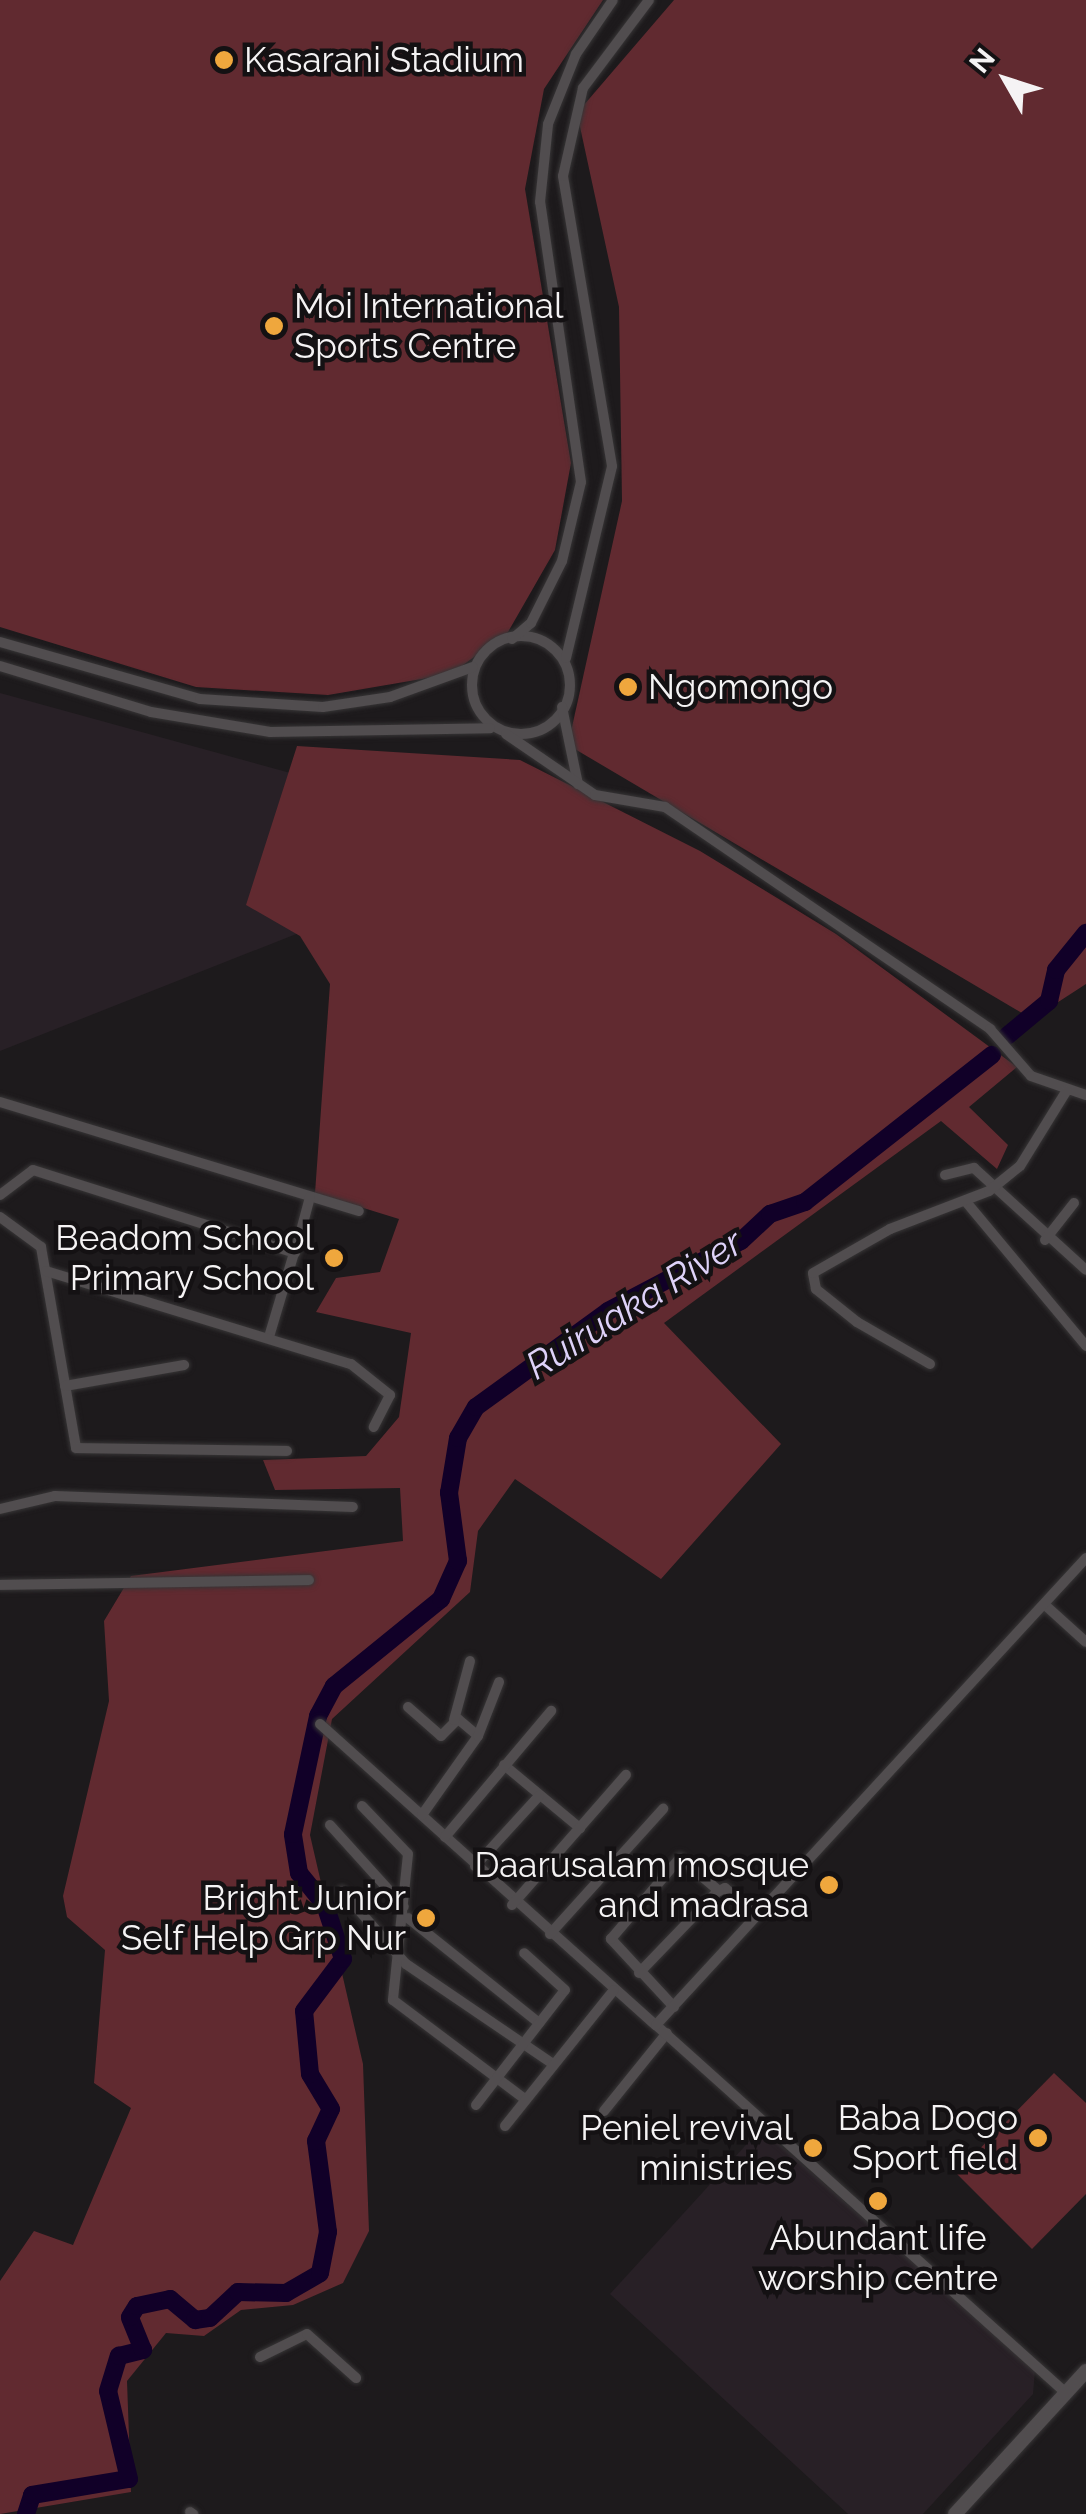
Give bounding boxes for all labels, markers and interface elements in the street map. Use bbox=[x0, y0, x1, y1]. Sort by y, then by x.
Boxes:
north arrow bbox=[956, 30, 1056, 130]
place label: Kasarani Stadium bbox=[244, 39, 524, 81]
text: N bbox=[963, 42, 1002, 79]
marker: Kasarani Stadium bbox=[213, 49, 235, 71]
place label: Moi International Sports Centre bbox=[294, 285, 563, 367]
marker: Moi International Sports Centre bbox=[263, 315, 285, 337]
place label: Ngomongo bbox=[648, 666, 833, 708]
marker: Ngomongo bbox=[617, 676, 639, 698]
place label: Beadom School Primary School bbox=[55, 1217, 314, 1299]
water label: Ruiruaka River bbox=[517, 1219, 751, 1389]
marker: Beadom School Primary School bbox=[323, 1247, 345, 1269]
place label: Daarusalam mosque and madrasa bbox=[474, 1844, 809, 1926]
marker: Daarusalam mosque and madrasa bbox=[818, 1874, 840, 1896]
place label: Bright Junior Self Help Grp Nur bbox=[120, 1877, 406, 1959]
marker: Bright Junior Self Help Grp Nur bbox=[415, 1907, 437, 1929]
place label: Baba Dogo Sport field bbox=[838, 2097, 1018, 2179]
place label: Peniel revival ministries bbox=[579, 2107, 793, 2189]
marker: Baba Dogo Sport field bbox=[1027, 2127, 1049, 2149]
marker: Peniel revival ministries bbox=[802, 2137, 824, 2159]
marker: Abundant life worship centre bbox=[867, 2190, 889, 2212]
place label: Abundant life worship centre bbox=[758, 2217, 998, 2299]

